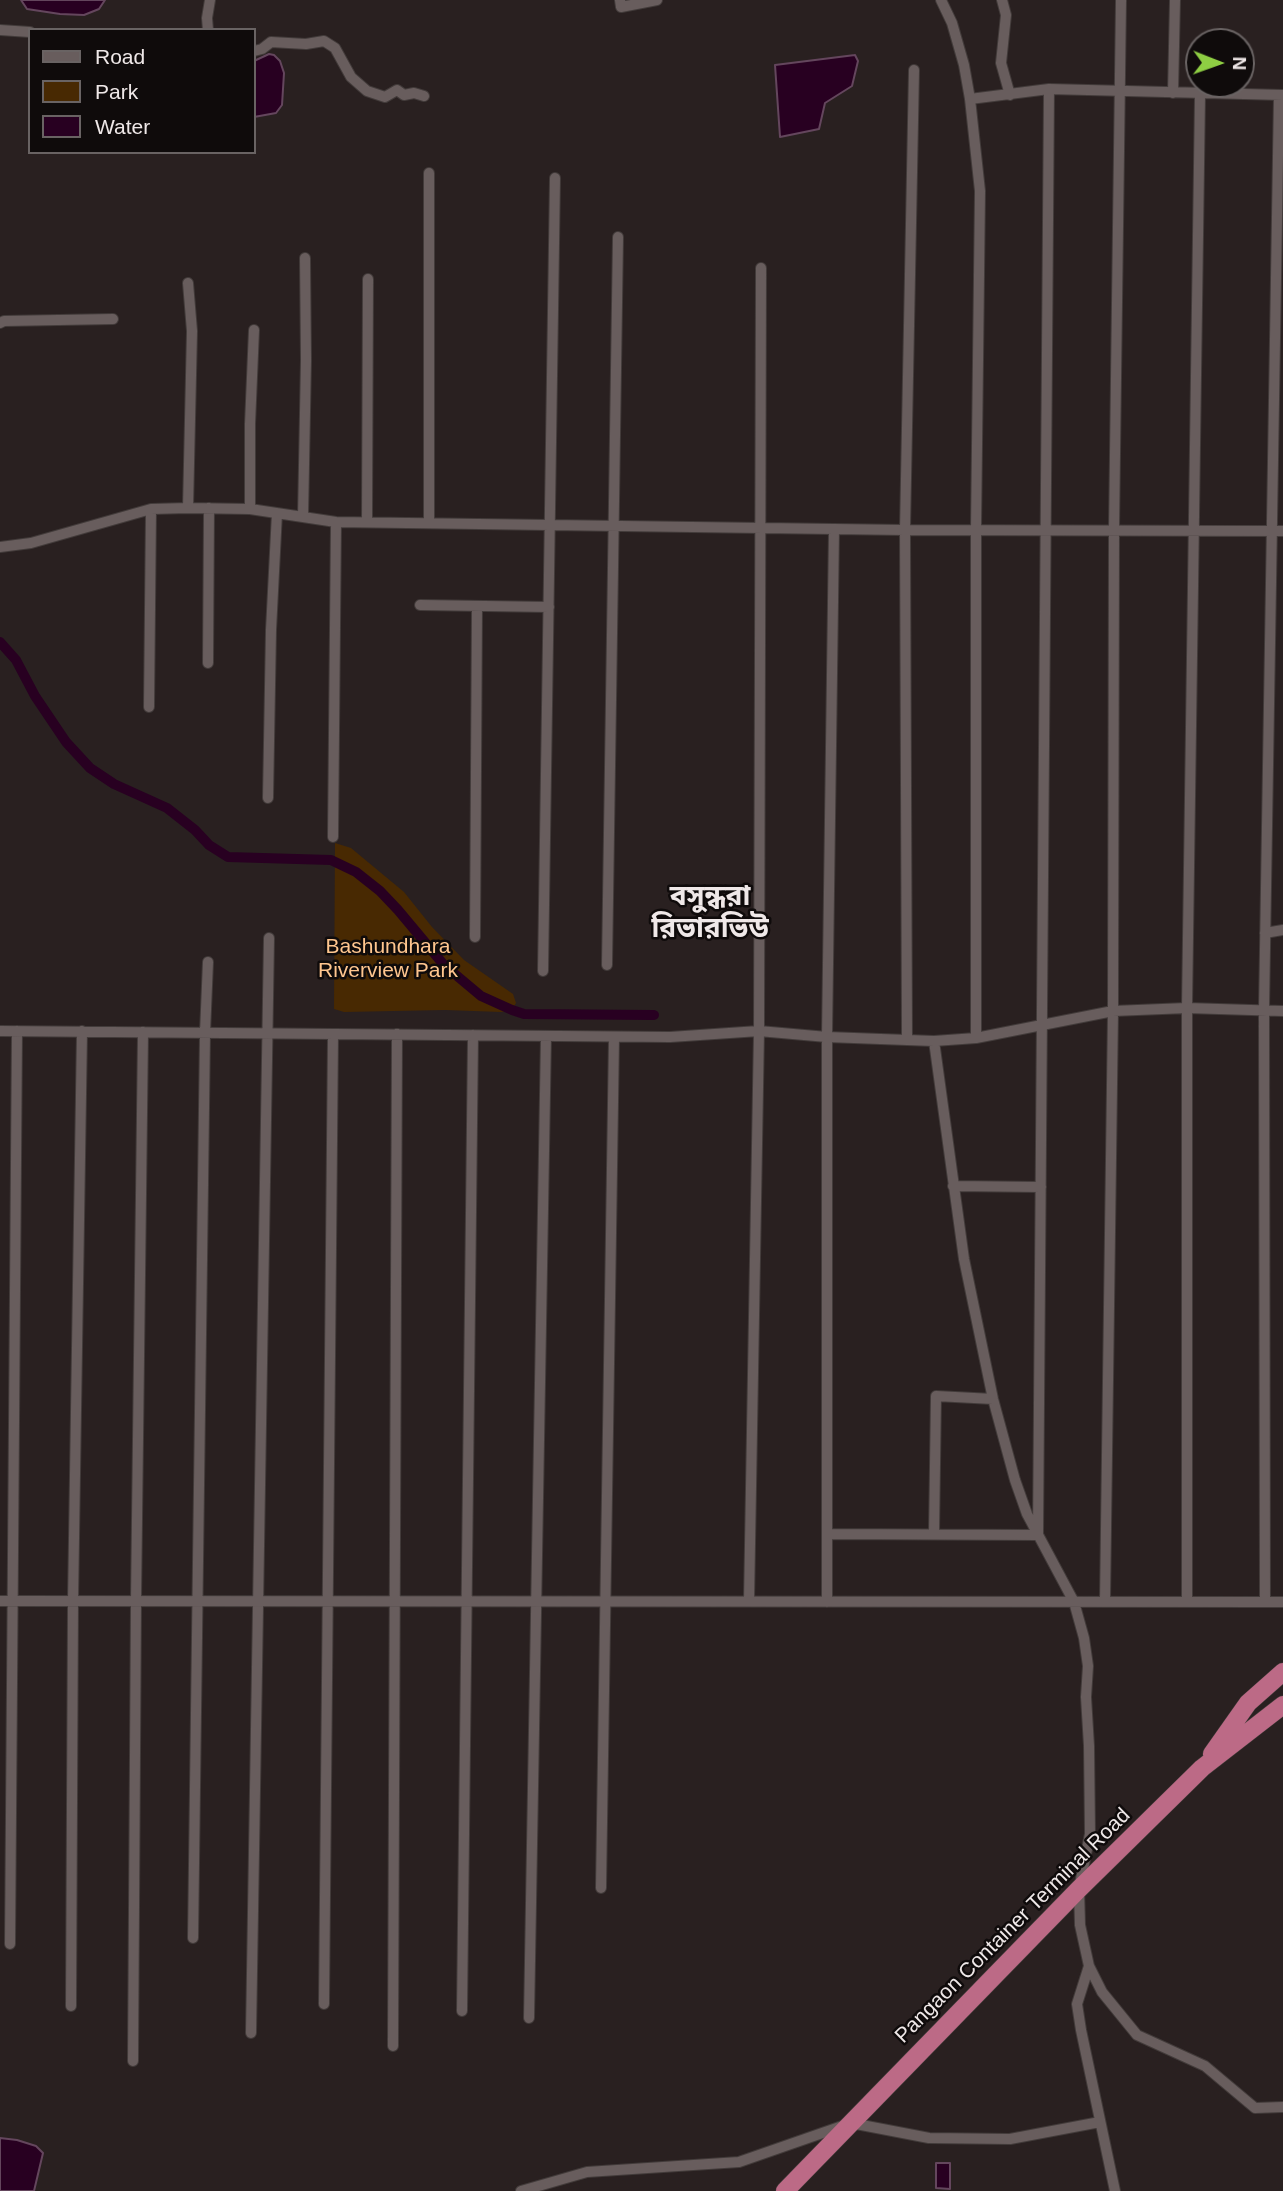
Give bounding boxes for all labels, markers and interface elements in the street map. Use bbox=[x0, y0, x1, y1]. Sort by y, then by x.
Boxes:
legend bbox=[28, 28, 256, 154]
north arrow bbox=[1185, 28, 1255, 98]
text: Road bbox=[95, 45, 145, 68]
text: N bbox=[1229, 56, 1250, 70]
text: Park bbox=[95, 80, 138, 103]
text: Water bbox=[95, 115, 150, 138]
district label: বসুন্ধরা রিভারভিউ bbox=[651, 880, 769, 946]
park label: Bashundhara Riverview Park bbox=[318, 934, 458, 984]
street label: Pangaon Container Terminal Road bbox=[890, 1803, 1136, 2049]

